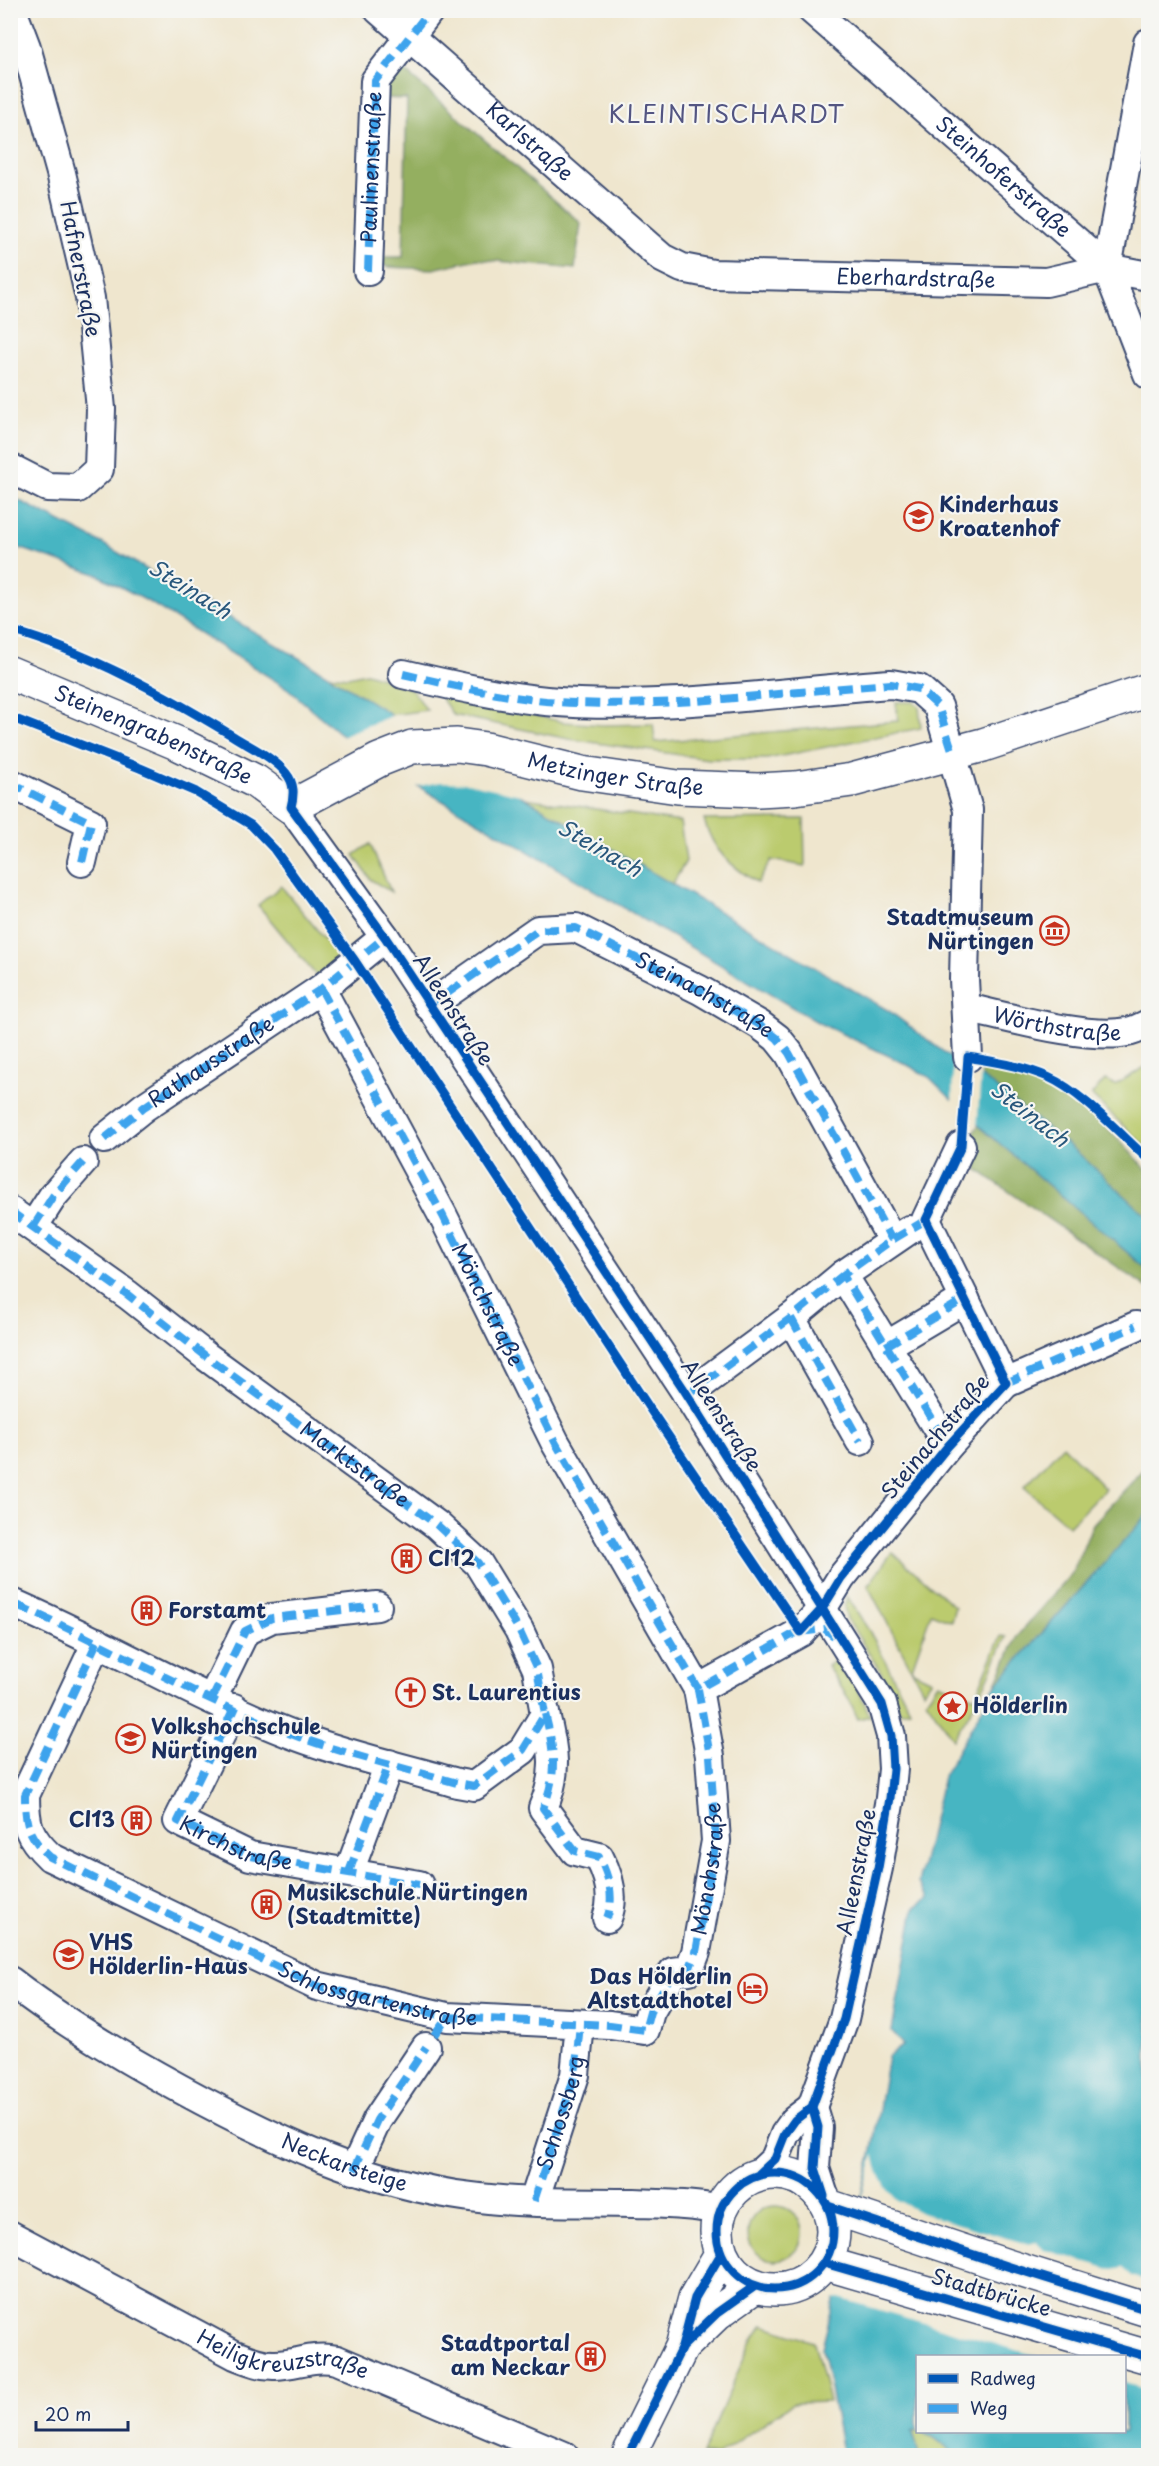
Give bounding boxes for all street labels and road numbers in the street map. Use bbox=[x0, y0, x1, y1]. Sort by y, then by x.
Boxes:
street label: Paulinenstraße bbox=[351, 91, 389, 243]
street label: Karlstraße bbox=[480, 93, 582, 188]
street label: Steinhoferstraße bbox=[930, 107, 1079, 244]
street label: Hafnerstraße bbox=[53, 198, 111, 339]
street label: Eberhardstraße bbox=[836, 259, 996, 295]
street label: Steinengrabenstraße bbox=[50, 675, 258, 791]
street label: Metzinger Straße bbox=[524, 742, 704, 802]
street label: Steinachstraße bbox=[630, 942, 782, 1045]
street label: Alleenstraße bbox=[406, 946, 503, 1072]
street label: Wörthstraße bbox=[990, 997, 1122, 1048]
street label: Rathausstraße bbox=[140, 1007, 280, 1114]
street label: Mönchstraße bbox=[445, 1237, 533, 1371]
street label: Alleenstraße bbox=[674, 1352, 771, 1478]
street label: Steinachstraße bbox=[873, 1366, 996, 1505]
street label: Marktstraße bbox=[294, 1412, 417, 1514]
street label: Mönchstraße bbox=[681, 1802, 730, 1938]
street label: Alleenstraße bbox=[827, 1805, 883, 1938]
street label: Kirchstraße bbox=[174, 1806, 295, 1877]
street label: Schlossgartenstraße bbox=[273, 1951, 478, 2032]
street label: Schlossberg bbox=[527, 2055, 591, 2174]
street label: Neckarsteige bbox=[276, 2124, 411, 2198]
street label: Stadtbrücke bbox=[928, 2259, 1055, 2323]
street label: Heiligkreuzstraße bbox=[192, 2320, 374, 2386]

